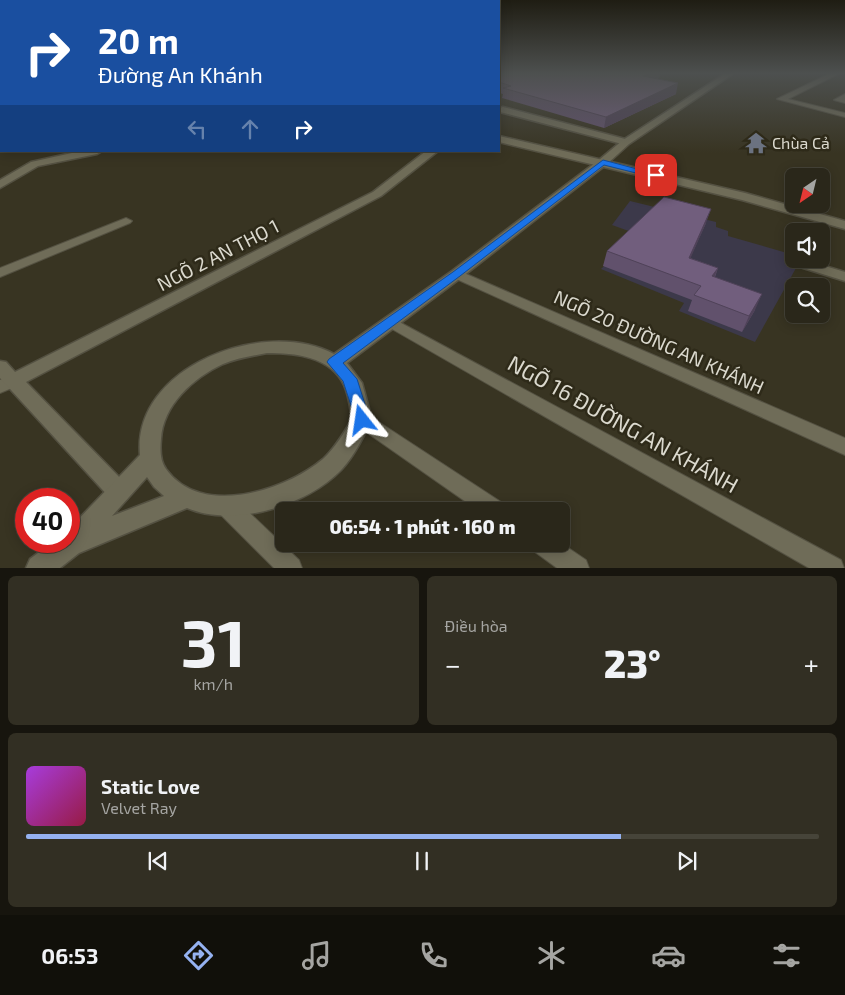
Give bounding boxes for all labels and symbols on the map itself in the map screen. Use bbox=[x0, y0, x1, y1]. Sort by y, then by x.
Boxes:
temple icon: Chùa Cả bbox=[743, 130, 769, 156]
place label: Chùa Cả bbox=[772, 133, 830, 152]
pin bbox=[635, 154, 677, 196]
north arrow bbox=[785, 168, 830, 212]
street label: NGÕ 2 AN THỌ 1 bbox=[153, 214, 283, 295]
street label: NGÕ 20 ĐƯỜNG AN KHÁNH bbox=[551, 285, 768, 398]
street label: NGÕ 16 ĐƯỜNG AN KHÁNH bbox=[504, 349, 743, 497]
position arrow bbox=[335, 393, 387, 445]
speed limit sign: 40 bbox=[15, 488, 80, 553]

